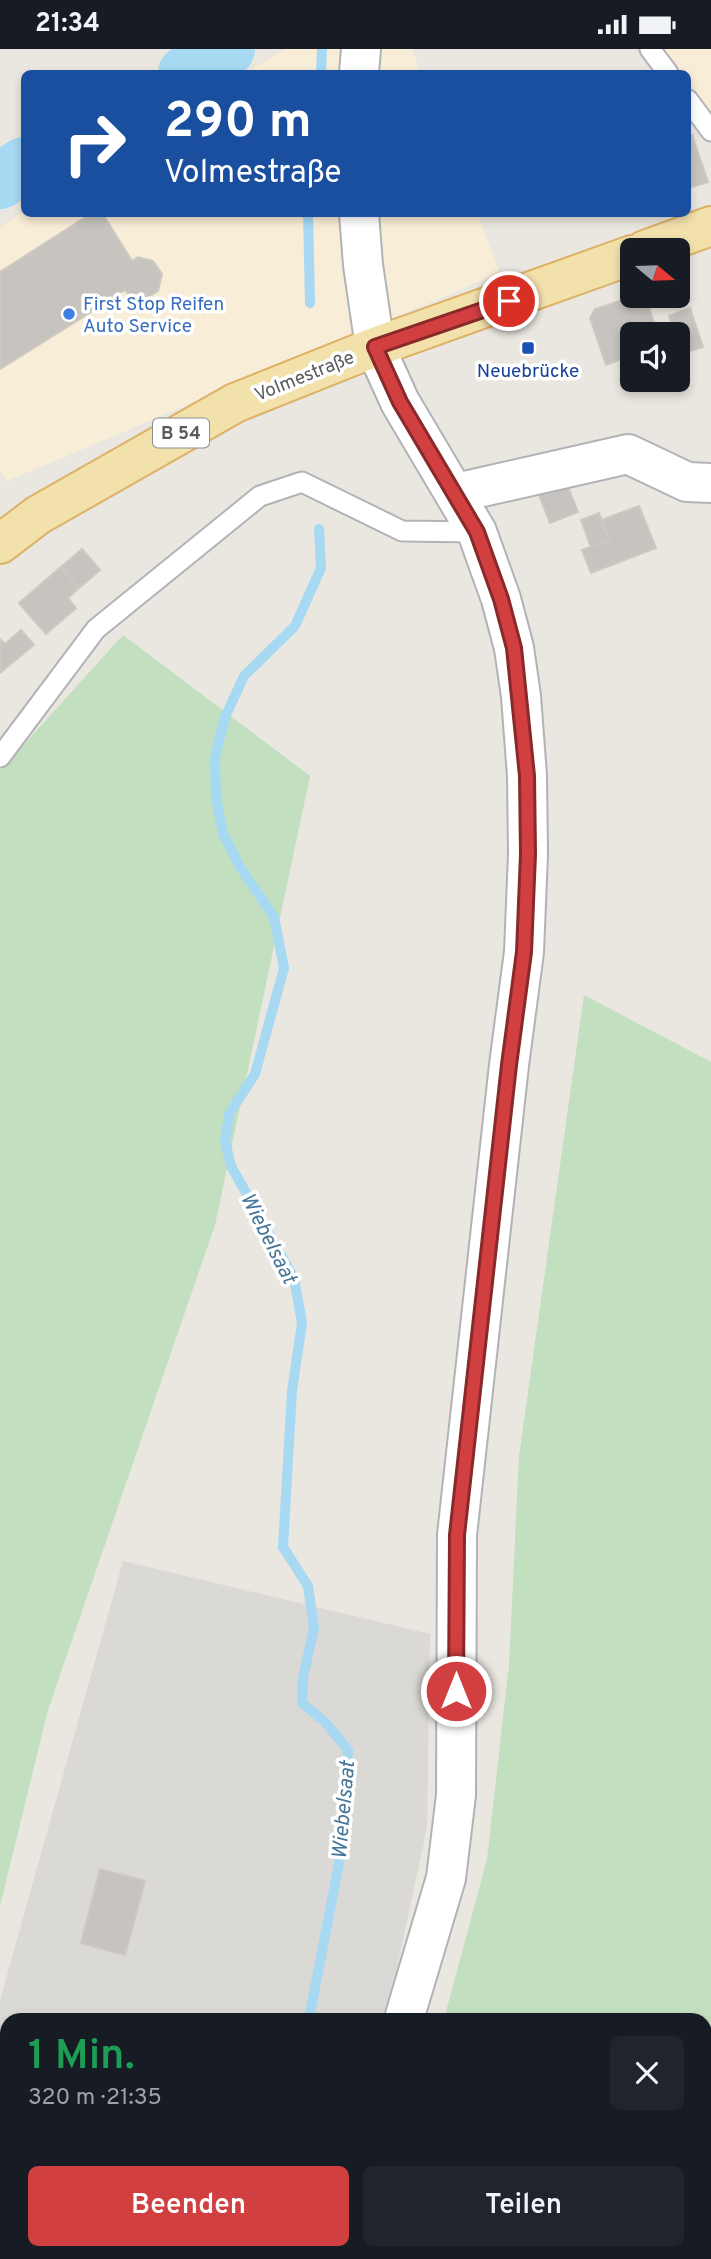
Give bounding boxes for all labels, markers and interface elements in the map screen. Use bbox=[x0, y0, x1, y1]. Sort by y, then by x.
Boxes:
text: 21:34 bbox=[35, 8, 100, 41]
text: 290 m bbox=[164, 93, 312, 155]
icon: right bbox=[49, 98, 140, 189]
text: Volmestraße bbox=[164, 154, 342, 194]
north arrow bbox=[620, 238, 690, 308]
map controls bbox=[620, 238, 690, 392]
pin bbox=[479, 271, 539, 331]
icon: arrive bbox=[490, 282, 528, 320]
place label: First Stop Reifen Auto Service bbox=[83, 293, 224, 339]
marker: First Stop Reifen Auto Service bbox=[61, 306, 77, 322]
button: sound bbox=[620, 322, 690, 392]
marker: Neuebrücke bbox=[520, 340, 536, 356]
street label: Volmestraße bbox=[251, 346, 358, 408]
place label: Neuebrücke bbox=[477, 360, 579, 384]
road number: B 54 bbox=[153, 419, 209, 447]
water label: Wiebelsaat bbox=[233, 1189, 303, 1290]
position arrow bbox=[419, 1654, 493, 1728]
water label: Wiebelsaat bbox=[327, 1758, 362, 1860]
text: 1 Min. bbox=[28, 2031, 135, 2084]
button: close bbox=[610, 2036, 684, 2110]
text: 320 m · 21:35 bbox=[28, 2084, 162, 2113]
button: Beenden bbox=[28, 2166, 349, 2246]
button: Teilen bbox=[363, 2166, 684, 2246]

